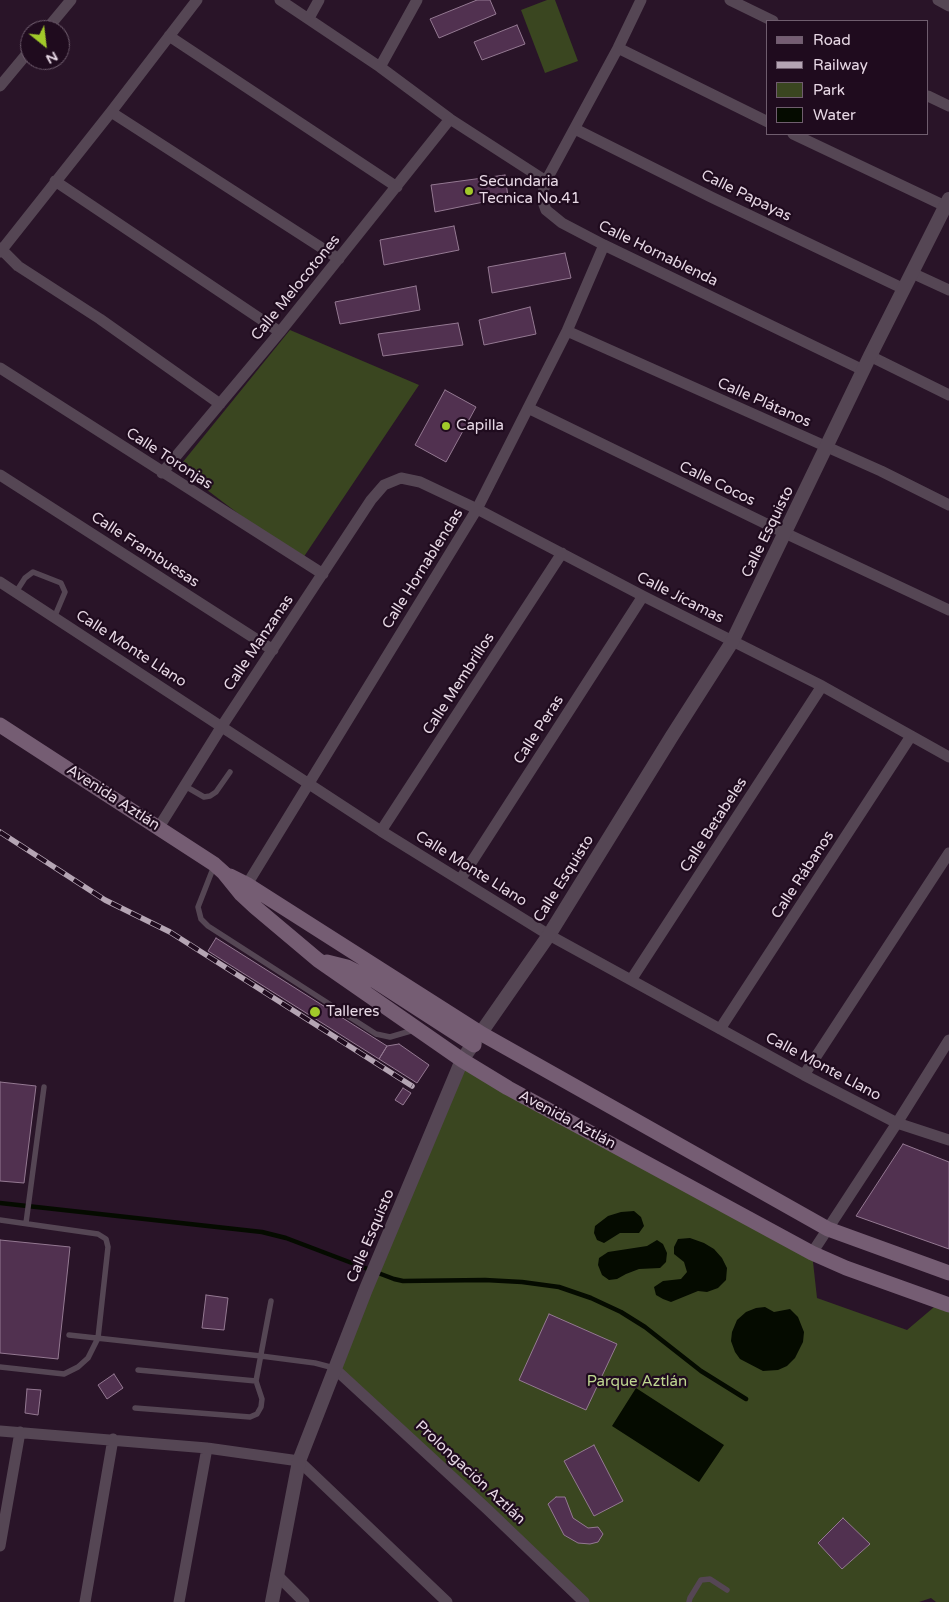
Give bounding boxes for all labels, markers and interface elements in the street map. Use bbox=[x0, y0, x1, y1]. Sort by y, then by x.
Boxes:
north arrow bbox=[20, 20, 70, 70]
legend bbox=[766, 20, 929, 135]
text: Road bbox=[813, 31, 851, 49]
text: N bbox=[43, 48, 61, 68]
text: Railway bbox=[813, 56, 868, 74]
text: Park bbox=[813, 81, 845, 99]
text: Water bbox=[813, 106, 856, 124]
street label: Calle Papayas bbox=[698, 166, 794, 226]
place label: Secundaria Tecnica No.41 bbox=[479, 173, 580, 208]
marker: Secundaria Tecnica No.41 bbox=[463, 185, 475, 197]
street label: Calle Hornablenda bbox=[595, 217, 721, 291]
street label: Calle Melocotones bbox=[248, 231, 344, 345]
street label: Calle Plátanos bbox=[715, 374, 813, 432]
place label: Capilla bbox=[456, 417, 504, 435]
marker: Capilla bbox=[440, 420, 452, 432]
street label: Calle Toronjas bbox=[122, 424, 216, 494]
street label: Calle Cocos bbox=[676, 458, 758, 510]
street label: Calle Esquisto bbox=[738, 483, 798, 581]
street label: Calle Hornablendas bbox=[379, 506, 467, 632]
street label: Calle Frambuesas bbox=[88, 508, 202, 592]
street label: Calle Jícamas bbox=[633, 568, 727, 628]
street label: Calle Manzanas bbox=[220, 592, 298, 694]
street label: Calle Monte Llano bbox=[72, 607, 190, 691]
street label: Calle Membrillos bbox=[419, 630, 499, 738]
street label: Calle Peras bbox=[510, 692, 568, 768]
street label: Avenida Aztlán bbox=[63, 761, 163, 835]
street label: Calle Betabeles bbox=[677, 774, 751, 876]
street label: Calle Monte Llano bbox=[412, 827, 530, 911]
street label: Calle Rábanos bbox=[768, 828, 838, 922]
street label: Calle Esquisto bbox=[530, 832, 598, 926]
place label: Talleres bbox=[326, 1003, 380, 1021]
marker: Talleres bbox=[308, 1005, 322, 1019]
street label: Calle Monte Llano bbox=[762, 1029, 884, 1105]
street label: Avenida Aztlán bbox=[515, 1087, 619, 1153]
street label: Calle Esquisto bbox=[343, 1187, 399, 1285]
park label: Parque Aztlán bbox=[587, 1373, 687, 1391]
street label: Prolongación Aztlán bbox=[411, 1417, 529, 1529]

